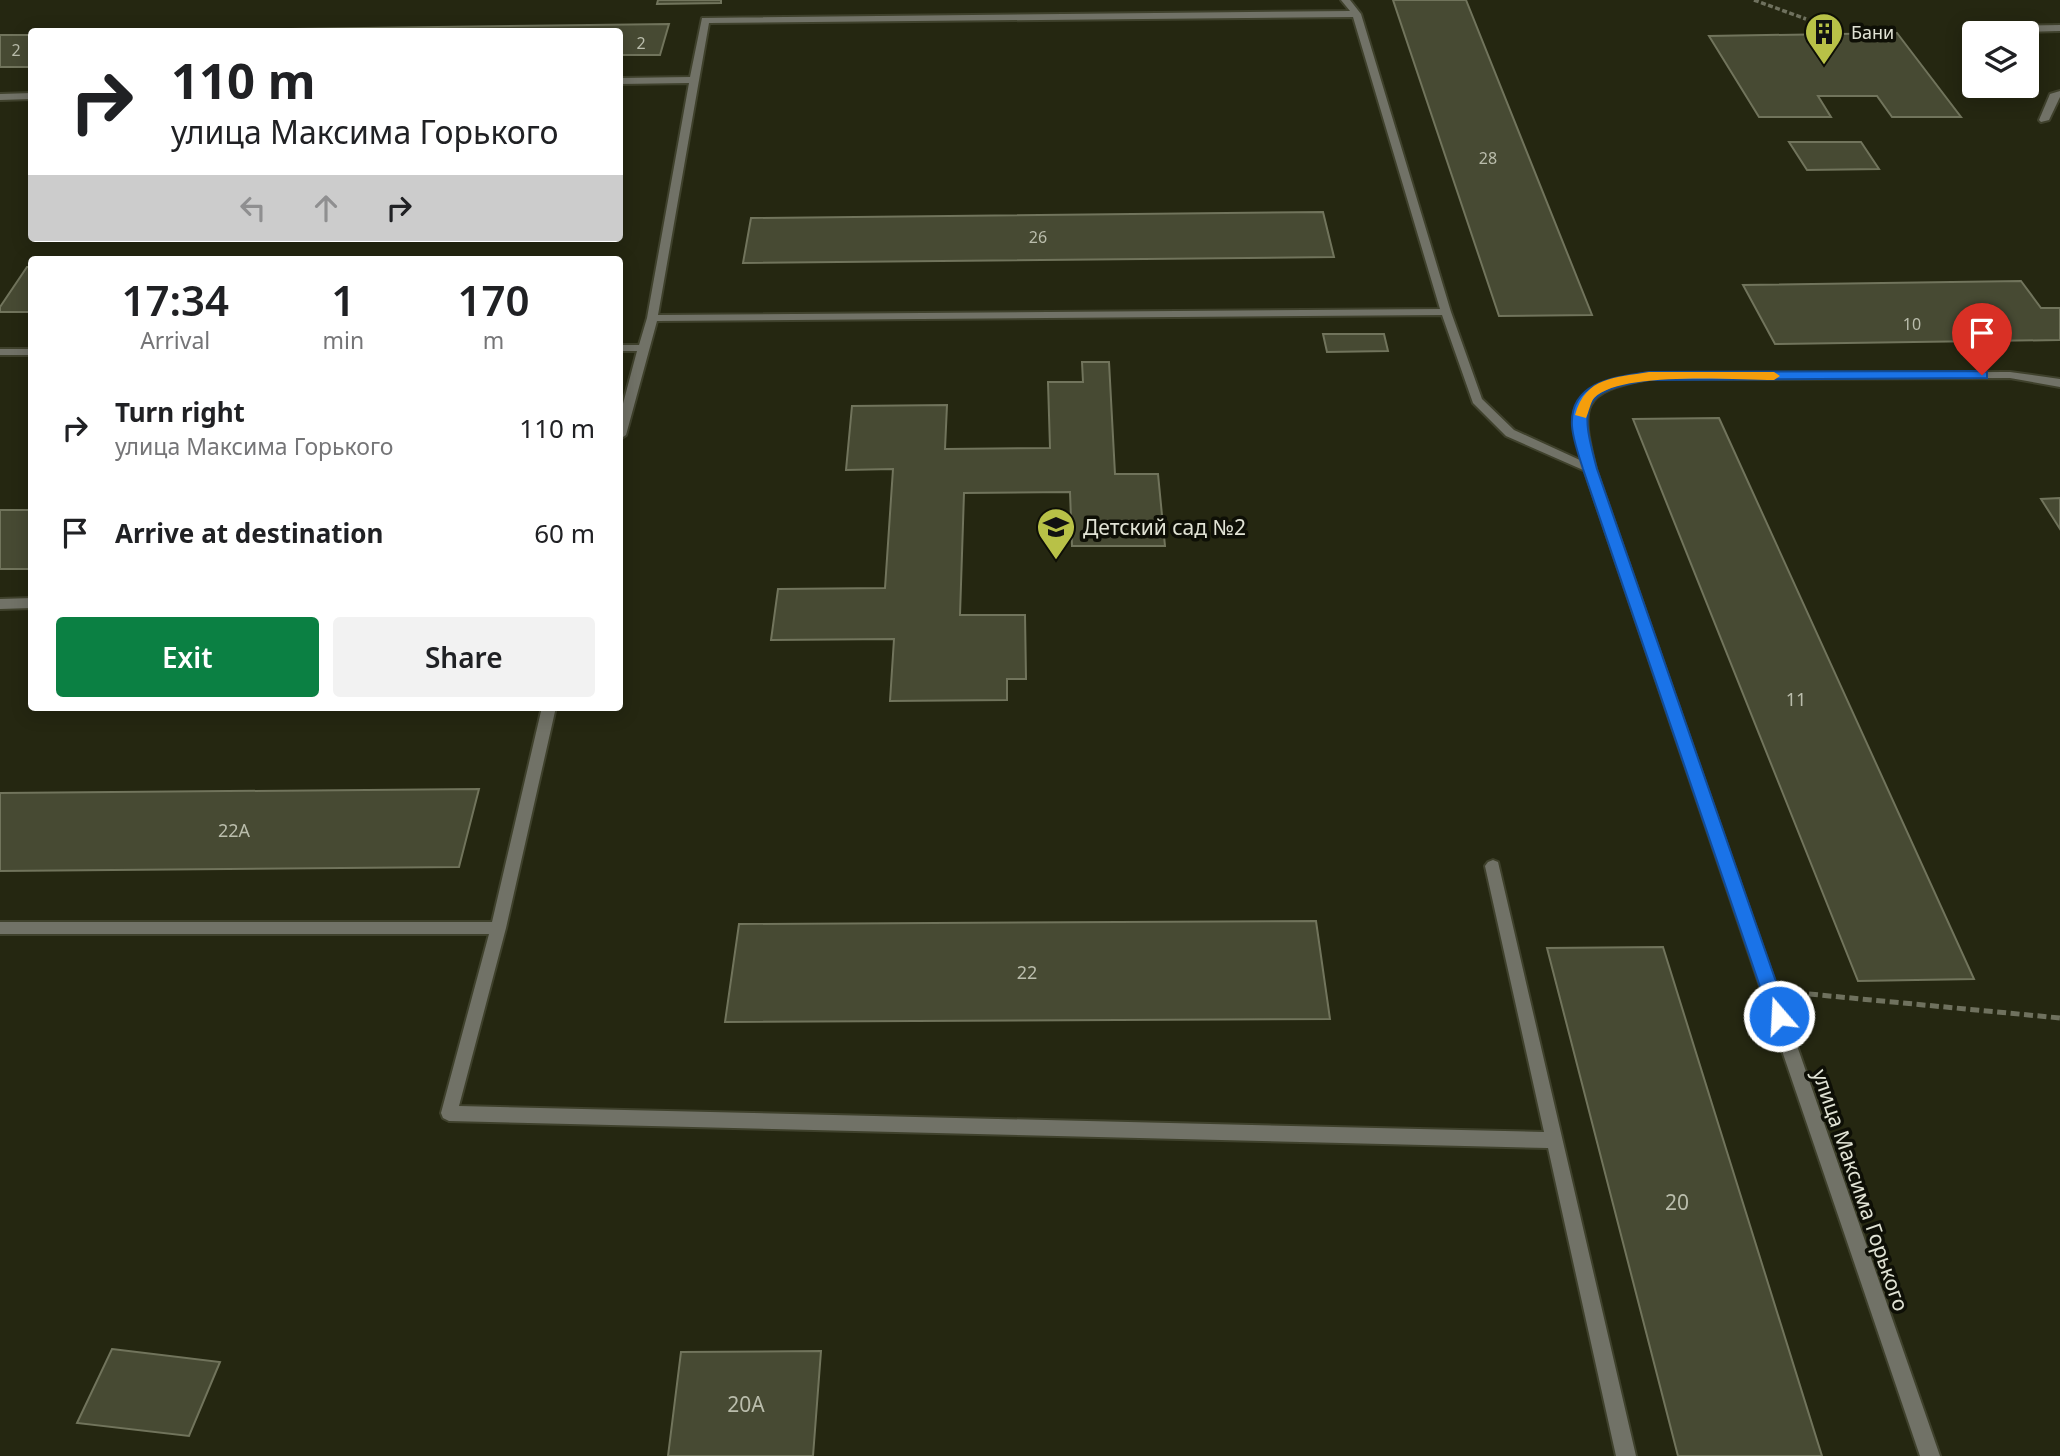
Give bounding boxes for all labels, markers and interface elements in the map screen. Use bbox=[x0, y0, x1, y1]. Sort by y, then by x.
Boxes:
building icon: Бани bbox=[1803, 11, 1845, 66]
place label: Бани bbox=[1851, 20, 1894, 44]
map controls bbox=[1962, 21, 2039, 98]
button: layers bbox=[1962, 21, 2039, 98]
house number: 2 bbox=[636, 32, 646, 54]
house number: 2 bbox=[11, 39, 21, 61]
text: 110 m bbox=[171, 47, 316, 113]
icon: right bbox=[56, 56, 147, 147]
text: улица Максима Горького bbox=[171, 110, 559, 153]
house number: 28 bbox=[1479, 147, 1497, 169]
icon: left bbox=[234, 189, 272, 227]
icon: ahead bbox=[307, 189, 345, 227]
icon: right bbox=[380, 189, 418, 227]
house number: 26 bbox=[1029, 226, 1047, 248]
text: 17:34 bbox=[121, 271, 229, 328]
text: 1 bbox=[331, 271, 355, 328]
text: 170 bbox=[458, 271, 530, 328]
pin bbox=[1952, 303, 2012, 375]
house number: 10 bbox=[1903, 313, 1921, 335]
icon: arrive bbox=[1963, 314, 2001, 352]
text: Arrival bbox=[140, 324, 210, 356]
text: min bbox=[322, 324, 364, 356]
text: m bbox=[483, 324, 504, 356]
text: Turn right bbox=[115, 394, 245, 430]
icon: right bbox=[56, 409, 94, 447]
text: 110 m bbox=[519, 410, 595, 446]
text: улица Максима Горького bbox=[115, 430, 394, 462]
school or university icon: Детский сад №2 bbox=[1035, 506, 1077, 561]
place label: Детский сад №2 bbox=[1083, 513, 1246, 541]
icon: arrive bbox=[56, 514, 94, 552]
text: Arrive at destination bbox=[115, 515, 384, 551]
text: 60 m bbox=[534, 515, 595, 551]
button: Exit bbox=[56, 617, 319, 697]
button: Share bbox=[333, 617, 595, 697]
house number: 11 bbox=[1786, 687, 1806, 711]
house number: 22А bbox=[218, 818, 251, 842]
house number: 22 bbox=[1017, 960, 1037, 984]
position arrow bbox=[1742, 979, 1816, 1053]
street label: улица Максима Горького bbox=[1806, 1065, 1916, 1315]
house number: 20 bbox=[1665, 1188, 1689, 1216]
house number: 20А bbox=[727, 1390, 765, 1418]

